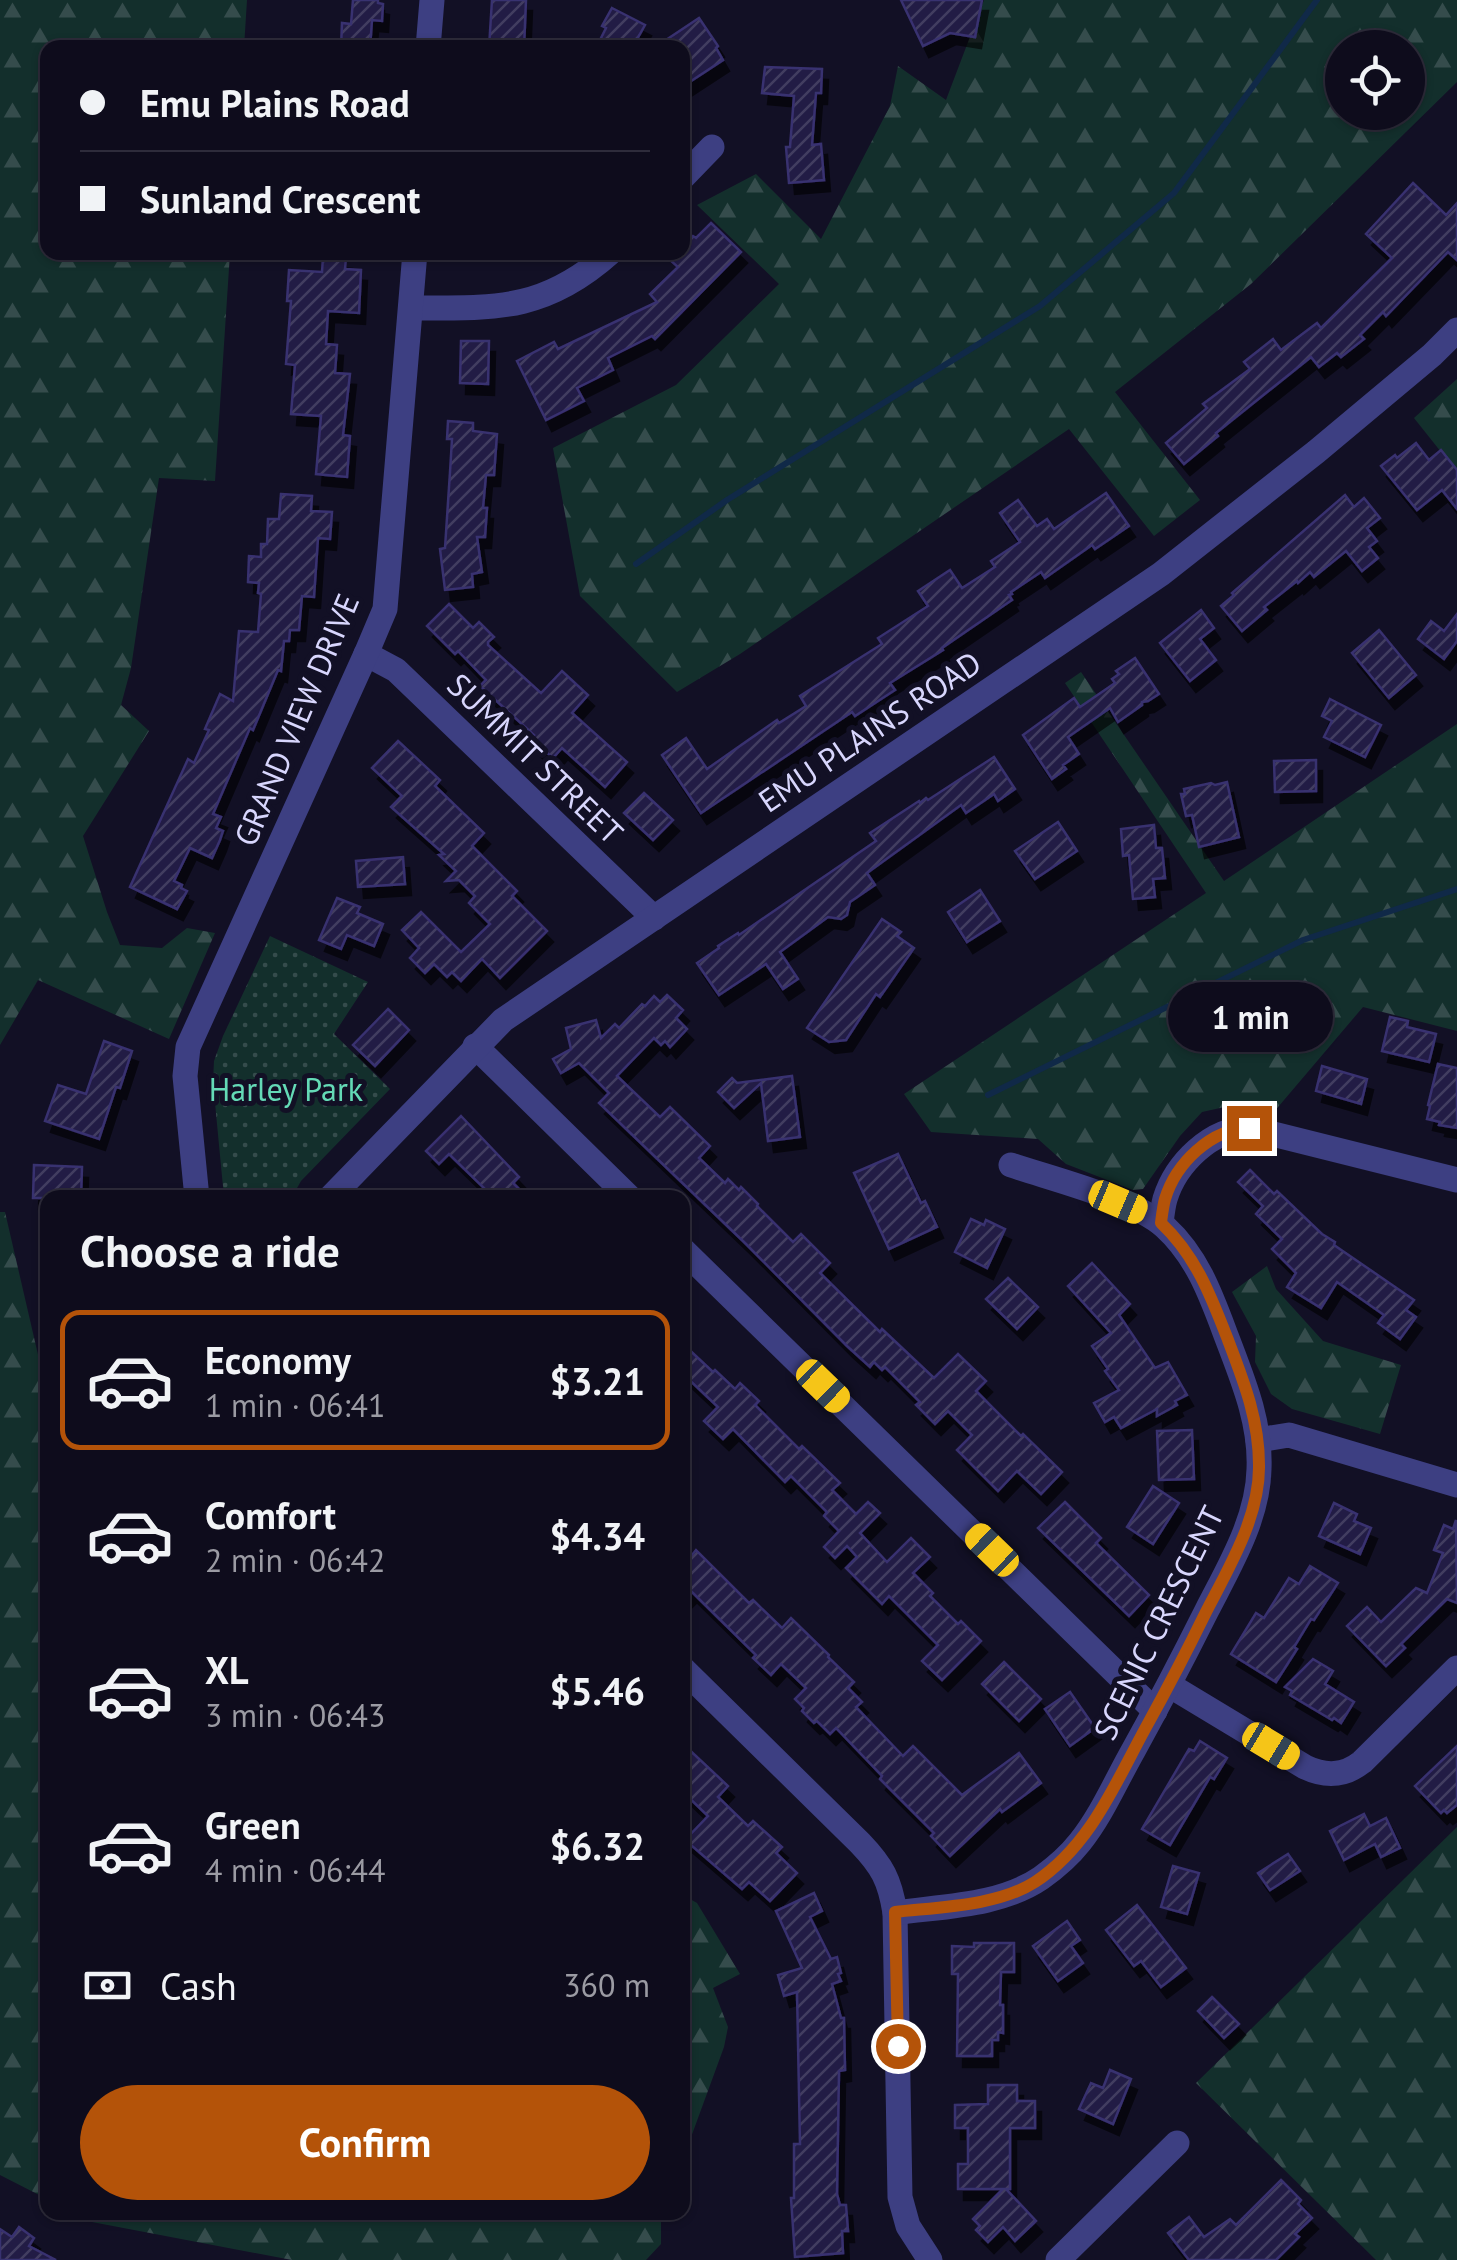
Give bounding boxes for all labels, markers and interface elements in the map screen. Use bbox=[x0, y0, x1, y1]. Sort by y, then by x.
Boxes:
map controls bbox=[1325, 30, 1425, 130]
button: locate bbox=[1325, 30, 1425, 130]
text: Emu Plains Road bbox=[140, 78, 410, 127]
text: Sunland Crescent bbox=[140, 174, 420, 223]
street label: GRAND VIEW DRIVE bbox=[224, 587, 368, 852]
street label: EMU PLAINS ROAD bbox=[750, 641, 989, 821]
street label: SUMMIT STREET bbox=[439, 664, 633, 853]
callout: 1 min bbox=[1166, 983, 1332, 1053]
text: 1 min bbox=[1211, 996, 1290, 1038]
park label: Harley Park bbox=[209, 1068, 364, 1110]
route end bbox=[1227, 1106, 1272, 1151]
car bbox=[1085, 1176, 1151, 1228]
text: Choose a ride bbox=[80, 1221, 340, 1279]
icon: car bbox=[85, 1335, 175, 1425]
text: Economy bbox=[205, 1335, 351, 1384]
car bbox=[791, 1354, 855, 1418]
text: $3.21 bbox=[549, 1356, 645, 1405]
text: 1 min · 06:41 bbox=[205, 1384, 385, 1426]
icon: car bbox=[85, 1490, 175, 1580]
text: Comfort bbox=[205, 1490, 336, 1539]
street label: SCENIC CRESCENT bbox=[1083, 1499, 1233, 1746]
text: $4.34 bbox=[549, 1511, 645, 1560]
car bbox=[960, 1518, 1024, 1582]
text: 2 min · 06:42 bbox=[205, 1539, 385, 1581]
icon: car bbox=[85, 1645, 175, 1735]
text: XL bbox=[205, 1645, 249, 1694]
text: $5.46 bbox=[549, 1666, 645, 1715]
text: 3 min · 06:43 bbox=[205, 1694, 385, 1736]
car bbox=[1238, 1718, 1304, 1774]
icon: car bbox=[85, 1800, 175, 1890]
text: Green bbox=[205, 1800, 301, 1849]
text: $6.32 bbox=[549, 1821, 645, 1870]
text: 4 min · 06:44 bbox=[205, 1849, 385, 1891]
icon: cash bbox=[80, 1958, 135, 2013]
text: Cash bbox=[160, 1961, 237, 2010]
text: 360 m bbox=[563, 1964, 650, 2006]
route start bbox=[876, 2024, 921, 2069]
button: Confirm bbox=[80, 2085, 650, 2200]

